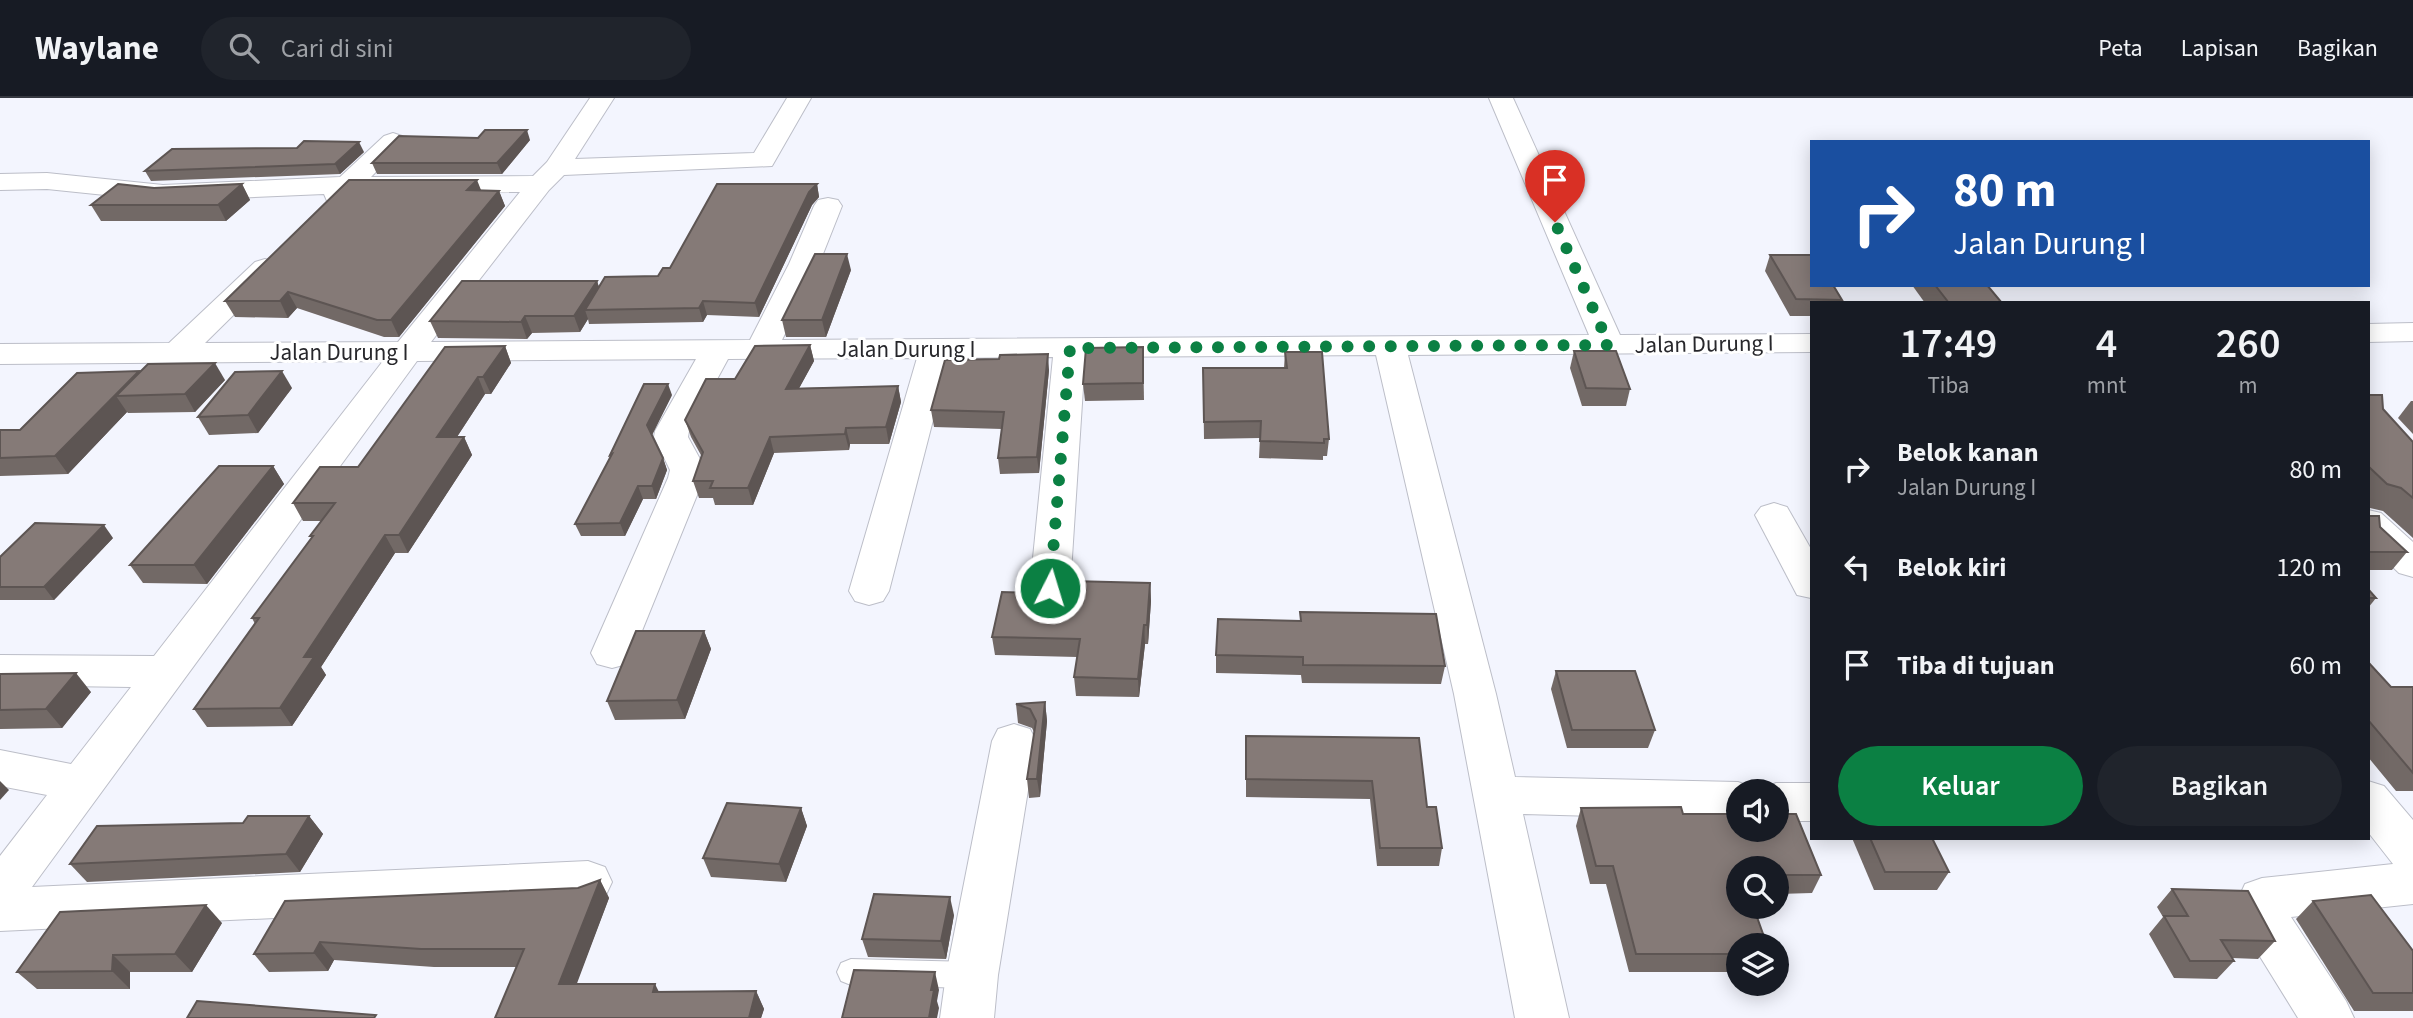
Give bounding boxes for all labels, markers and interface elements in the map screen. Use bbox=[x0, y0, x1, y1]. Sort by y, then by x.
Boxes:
search box bbox=[201, 17, 691, 80]
text: Waylane bbox=[35, 25, 159, 72]
icon: search bbox=[225, 29, 263, 67]
text: Cari di sini bbox=[281, 30, 393, 67]
text: Peta bbox=[2098, 31, 2143, 66]
text: Lapisan bbox=[2181, 31, 2259, 66]
text: Bagikan bbox=[2297, 31, 2378, 66]
pin bbox=[1525, 150, 1585, 222]
text: 80 m bbox=[1953, 156, 2057, 226]
icon: arrive bbox=[1536, 161, 1574, 199]
icon: right bbox=[1838, 168, 1929, 259]
text: Jalan Durung I bbox=[1953, 221, 2147, 267]
text: 17:49 bbox=[1900, 314, 1997, 374]
text: 4 bbox=[2096, 314, 2117, 374]
text: 260 bbox=[2216, 314, 2280, 374]
street label: Jalan Durung I bbox=[1634, 326, 1774, 362]
street label: Jalan Durung I bbox=[836, 333, 976, 366]
street label: Jalan Durung I bbox=[269, 336, 409, 369]
text: Tiba bbox=[1927, 369, 1969, 402]
text: mnt bbox=[2087, 369, 2126, 402]
text: m bbox=[2239, 369, 2258, 402]
text: Belok kanan bbox=[1897, 434, 2039, 471]
icon: right bbox=[1838, 450, 1876, 488]
text: 80 m bbox=[2289, 451, 2342, 488]
text: Jalan Durung I bbox=[1897, 471, 2036, 504]
icon: left bbox=[1838, 548, 1876, 586]
text: Belok kiri bbox=[1897, 549, 2006, 586]
text: 120 m bbox=[2276, 549, 2342, 586]
position arrow bbox=[1013, 551, 1087, 625]
icon: arrive bbox=[1838, 646, 1876, 684]
text: Tiba di tujuan bbox=[1897, 647, 2055, 684]
text: 60 m bbox=[2289, 647, 2342, 684]
button: Keluar bbox=[1838, 746, 2083, 826]
button: Bagikan bbox=[2097, 746, 2342, 826]
map controls bbox=[1726, 779, 1789, 996]
button: sound bbox=[1726, 779, 1789, 842]
button: search bbox=[1726, 856, 1789, 919]
button: layers bbox=[1726, 933, 1789, 996]

